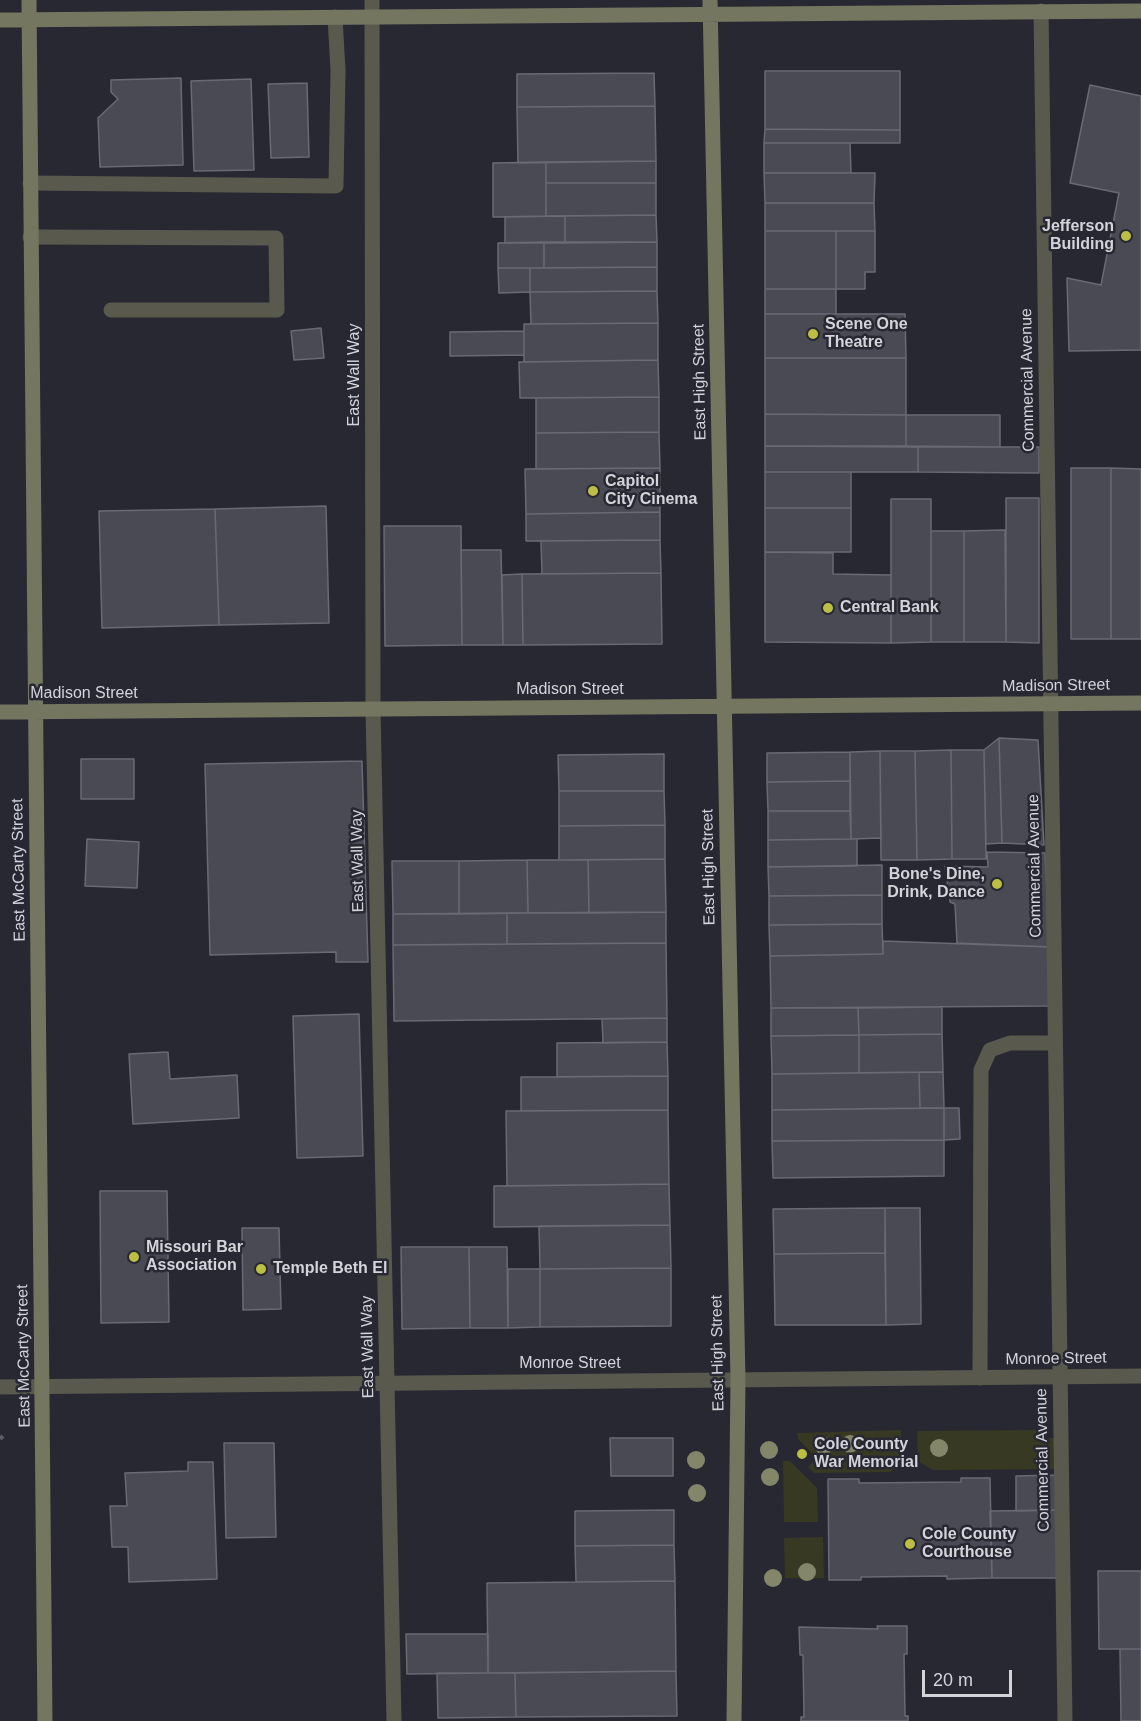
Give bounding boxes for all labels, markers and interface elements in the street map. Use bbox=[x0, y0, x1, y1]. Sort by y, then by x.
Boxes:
place label: Jefferson Building bbox=[1042, 217, 1114, 255]
marker: Jefferson Building bbox=[1119, 229, 1133, 243]
street label: Commercial Avenue bbox=[1017, 308, 1039, 452]
place label: Scene One Theatre bbox=[825, 315, 908, 353]
street label: East Wall Way bbox=[345, 324, 365, 426]
street label: East High Street bbox=[689, 324, 711, 440]
marker: Scene One Theatre bbox=[806, 327, 820, 341]
place label: Capitol City Cinema bbox=[605, 472, 697, 510]
marker: Capitol City Cinema bbox=[586, 484, 600, 498]
place label: Central Bank bbox=[840, 598, 939, 618]
marker: Central Bank bbox=[821, 601, 835, 615]
street label: Madison Street bbox=[1002, 675, 1110, 697]
street label: Madison Street bbox=[516, 680, 624, 700]
street label: Madison Street bbox=[30, 684, 138, 704]
street label: Commercial Avenue bbox=[1024, 794, 1046, 938]
street label: East McCarty Street bbox=[8, 798, 30, 942]
street label: East Wall Way bbox=[348, 809, 368, 913]
street label: East High Street bbox=[698, 809, 720, 925]
place label: Bone's Dine, Drink, Dance bbox=[887, 865, 985, 903]
marker: Bone's Dine, Drink, Dance bbox=[990, 877, 1004, 891]
place label: Missouri Bar Association bbox=[146, 1238, 243, 1276]
marker: Missouri Bar Association bbox=[127, 1250, 141, 1264]
place label: Temple Beth El bbox=[273, 1259, 387, 1279]
marker: Temple Beth El bbox=[254, 1262, 268, 1276]
street label: East McCarty Street bbox=[13, 1284, 35, 1428]
street label: East Wall Way bbox=[358, 1295, 378, 1399]
street label: East High Street bbox=[707, 1295, 729, 1411]
street label: Monroe Street bbox=[1005, 1349, 1107, 1369]
street label: Monroe Street bbox=[519, 1354, 621, 1374]
street label: Commercial Avenue bbox=[1032, 1388, 1054, 1532]
place label: Cole County War Memorial bbox=[814, 1435, 918, 1473]
marker: Cole County War Memorial bbox=[795, 1447, 809, 1461]
place label: Cole County Courthouse bbox=[922, 1525, 1016, 1563]
marker: Cole County Courthouse bbox=[903, 1537, 917, 1551]
scale bar bbox=[925, 1658, 1015, 1696]
text: 20 m bbox=[933, 1670, 973, 1690]

